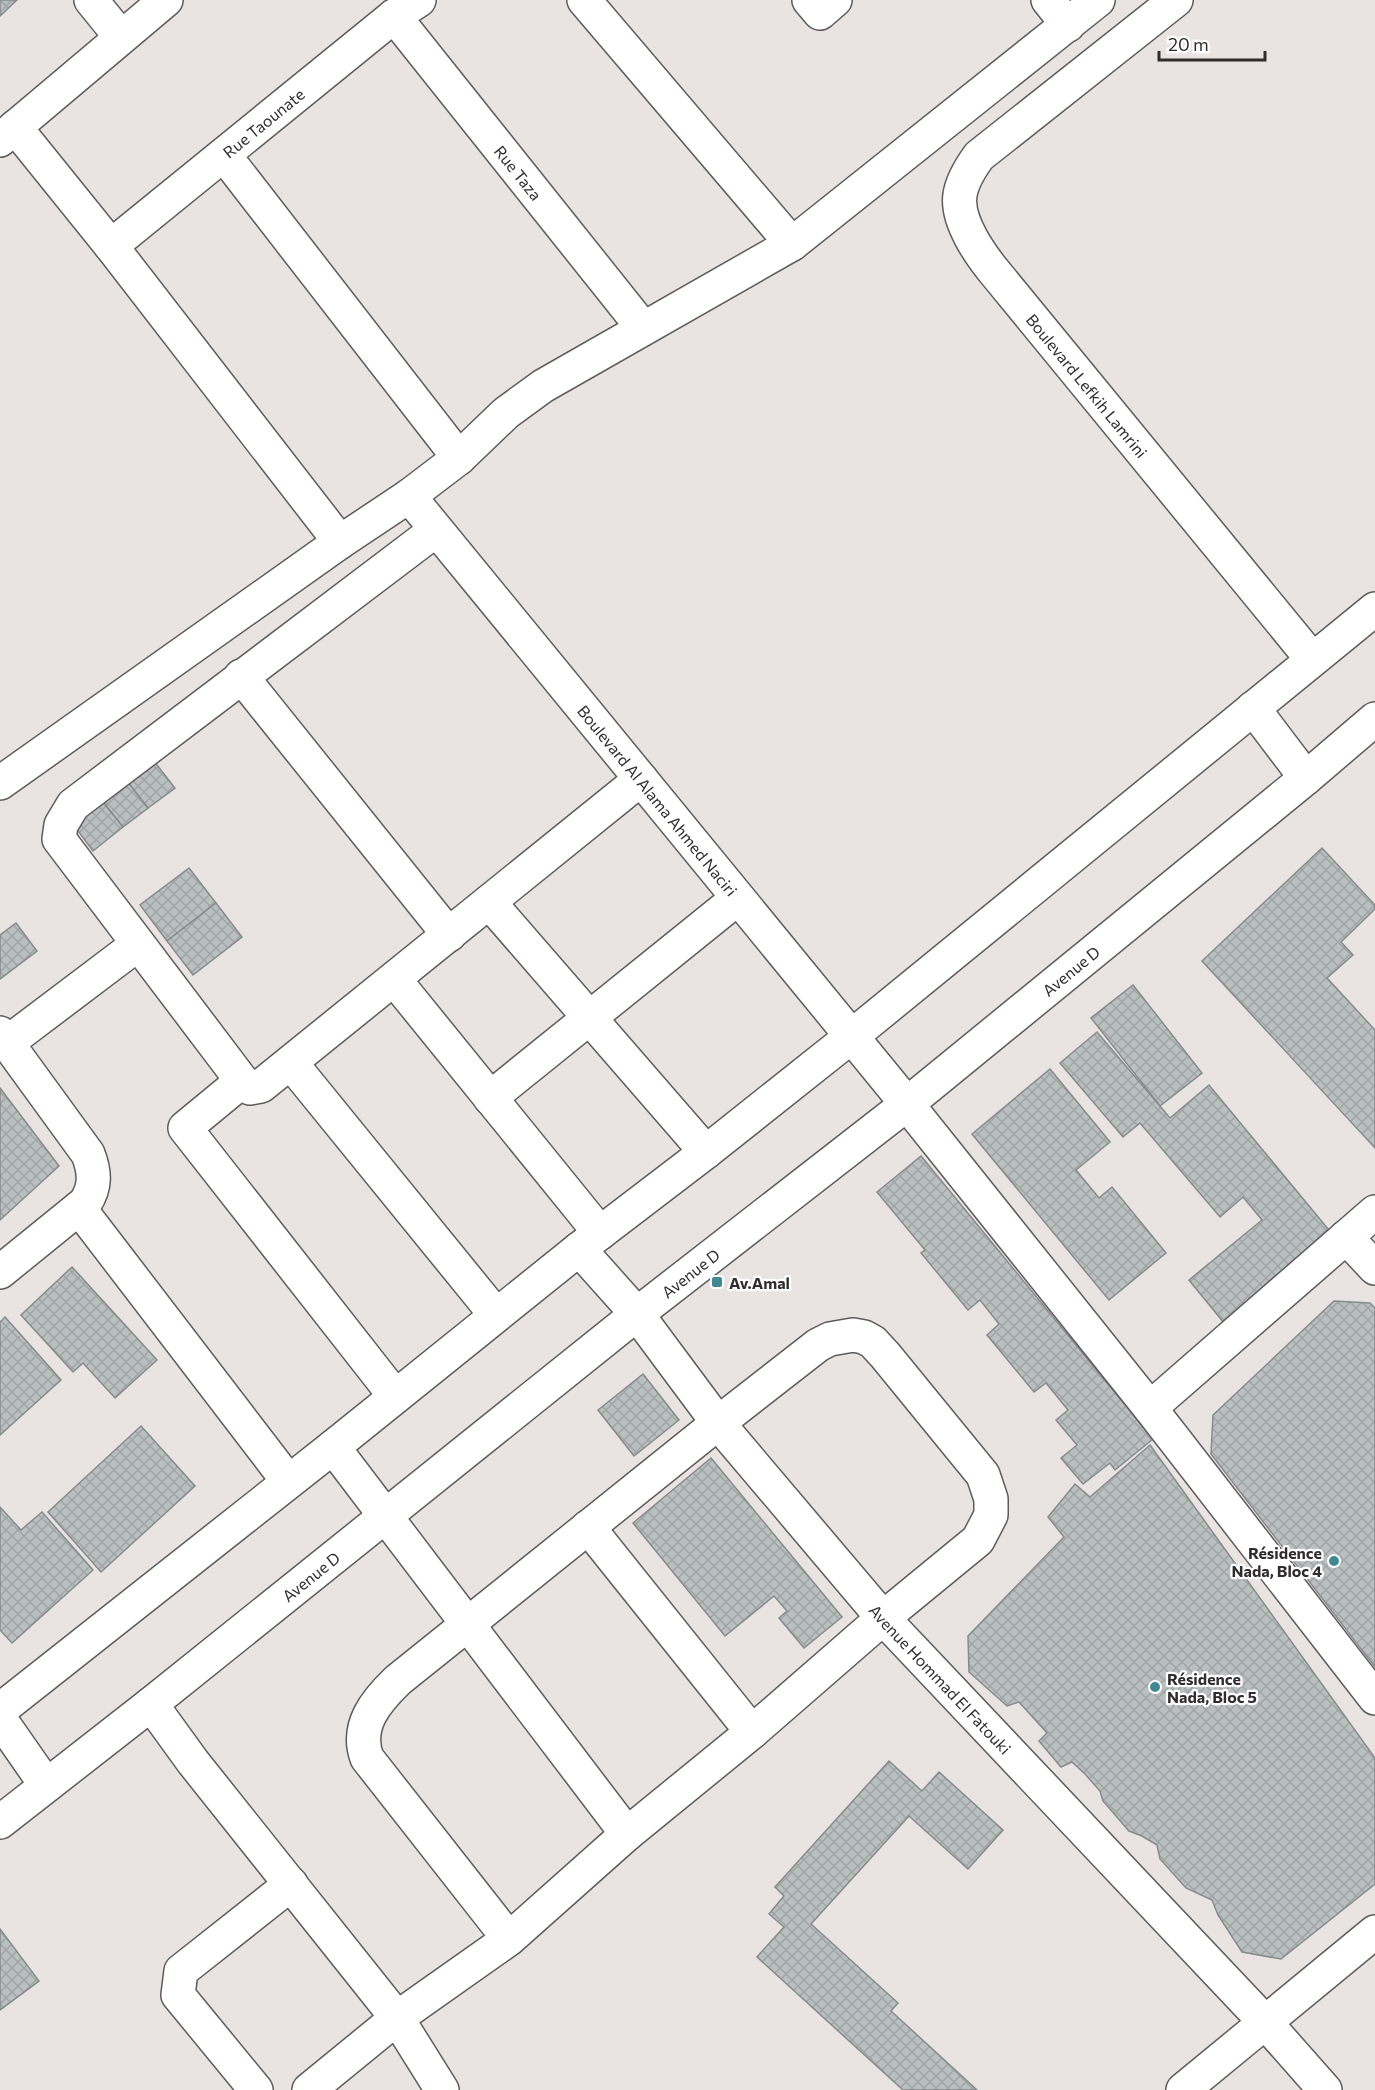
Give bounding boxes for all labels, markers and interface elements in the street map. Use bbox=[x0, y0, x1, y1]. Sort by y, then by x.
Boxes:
scale bar bbox=[1159, 24, 1266, 62]
text: 20 m bbox=[1168, 33, 1209, 55]
street label: Rue Taounate bbox=[219, 84, 308, 161]
street label: Rue Taza bbox=[491, 141, 546, 204]
street label: Boulevard Lefkih Lamrini bbox=[1023, 310, 1152, 461]
street label: Boulevard Al Alama Ahmed Naciri bbox=[574, 701, 742, 899]
street label: Avenue D bbox=[1038, 941, 1103, 999]
street label: Avenue D bbox=[657, 1244, 723, 1301]
place label: Av.Amal bbox=[729, 1273, 790, 1292]
marker: Av.Amal bbox=[710, 1275, 724, 1289]
place label: Résidence Nada, Bloc 4 bbox=[1232, 1543, 1322, 1580]
street label: Avenue D bbox=[278, 1547, 343, 1605]
marker: Résidence Nada, Bloc 4 bbox=[1327, 1554, 1341, 1568]
street label: Avenue Hommad El Fatouki bbox=[866, 1600, 1015, 1757]
place label: Résidence Nada, Bloc 5 bbox=[1167, 1669, 1257, 1706]
marker: Résidence Nada, Bloc 5 bbox=[1148, 1680, 1162, 1694]

